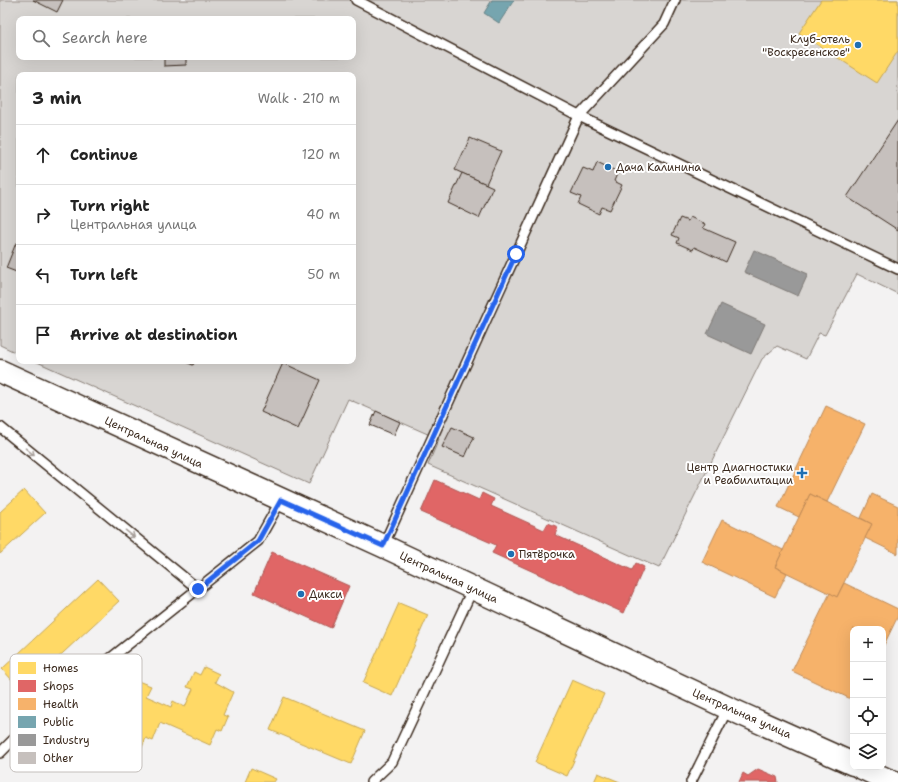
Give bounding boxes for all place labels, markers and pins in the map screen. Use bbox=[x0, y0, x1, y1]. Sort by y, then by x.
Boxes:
place label: Клуб-отель "Воскресенское" bbox=[762, 32, 850, 60]
marker: Клуб-отель "Воскресенское" bbox=[853, 40, 863, 50]
place label: Дача Калинина bbox=[616, 160, 701, 175]
marker: Дача Калинина bbox=[603, 162, 613, 172]
place label: Центр Диагностики и Реабилитации bbox=[686, 460, 793, 488]
marker: Центр Диагностики и Реабилитации bbox=[796, 467, 808, 479]
place label: Пятёрочка bbox=[519, 547, 575, 562]
marker: Пятёрочка bbox=[506, 549, 516, 559]
place label: Дикси bbox=[309, 587, 342, 602]
marker: Дикси bbox=[296, 589, 306, 599]

